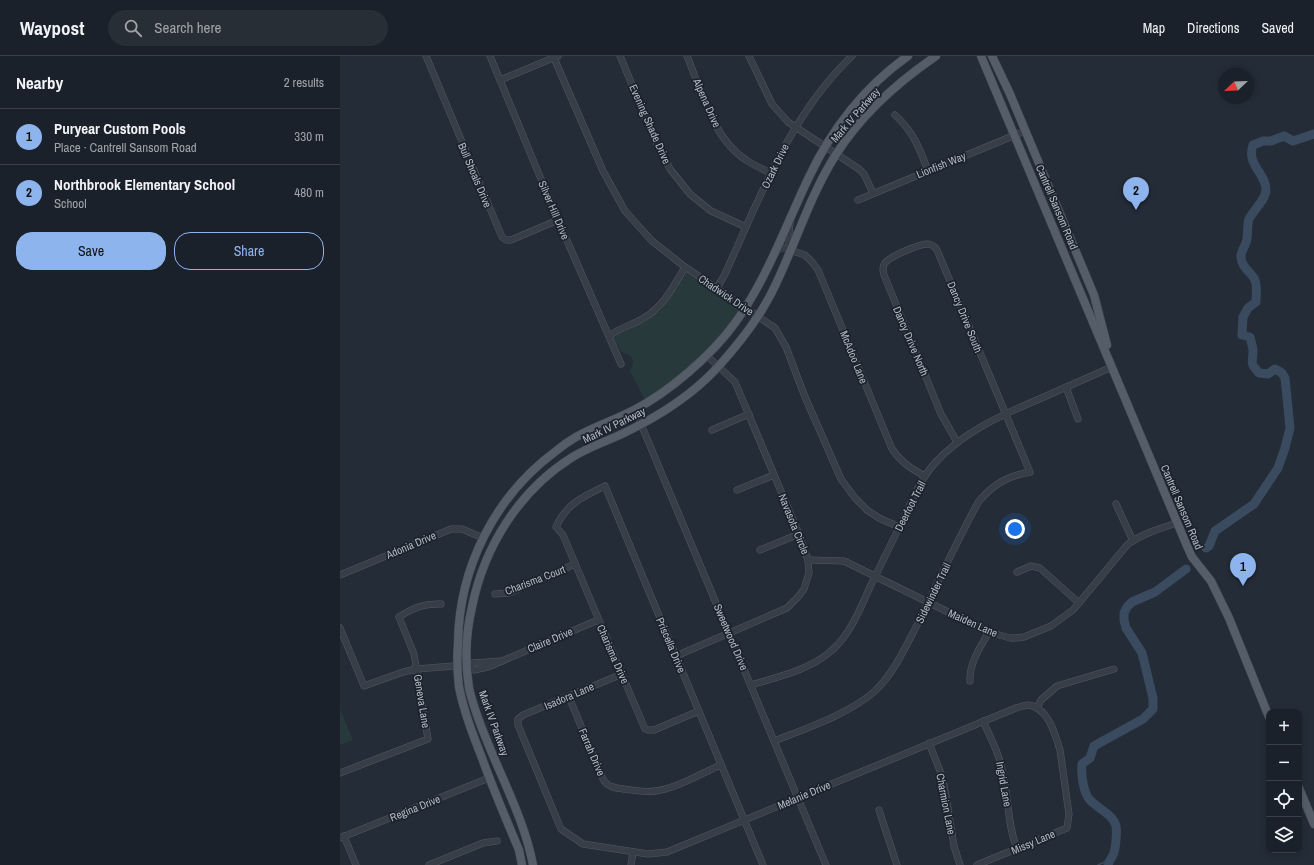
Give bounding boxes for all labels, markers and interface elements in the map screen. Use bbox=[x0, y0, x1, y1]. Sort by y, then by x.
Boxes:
search box bbox=[108, 10, 388, 46]
text: Waypost bbox=[20, 15, 84, 41]
icon: search bbox=[122, 17, 144, 39]
text: Search here bbox=[154, 17, 221, 38]
text: Map bbox=[1143, 19, 1165, 37]
text: Directions bbox=[1187, 19, 1239, 37]
text: Saved bbox=[1261, 19, 1294, 37]
north arrow bbox=[1218, 68, 1254, 104]
text: Nearby bbox=[16, 71, 63, 94]
text: 2 results bbox=[284, 74, 324, 91]
street label: Alpena Drive bbox=[690, 75, 724, 130]
street label: Evening Shade Drive bbox=[626, 82, 674, 166]
street label: Mark IV Parkway bbox=[827, 84, 883, 145]
text: Puryear Custom Pools bbox=[54, 118, 186, 139]
text: 1 bbox=[26, 128, 32, 145]
text: 330 m bbox=[294, 128, 324, 145]
text: Place · Cantrell Sansom Road bbox=[54, 139, 197, 156]
street label: Bull Shoals Drive bbox=[455, 140, 495, 210]
street label: Ozark Drive bbox=[758, 141, 792, 191]
street label: Lionfish Way bbox=[914, 149, 968, 181]
street label: Cantrell Sansom Road bbox=[1033, 162, 1081, 252]
text: Northbrook Elementary School bbox=[54, 174, 235, 195]
pin: 2 bbox=[1123, 177, 1149, 210]
street label: Silver Hill Drive bbox=[535, 178, 573, 242]
text: 2 bbox=[26, 184, 32, 201]
text: 480 m bbox=[294, 184, 324, 201]
text: School bbox=[54, 195, 87, 212]
button: Save bbox=[16, 232, 166, 270]
button: Share bbox=[174, 232, 324, 270]
street label: Chadwick Drive bbox=[696, 271, 756, 319]
street label: Dancy Drive South bbox=[944, 279, 986, 355]
street label: Dancy Drive North bbox=[890, 304, 932, 378]
street label: McAdoo Lane bbox=[837, 329, 871, 385]
street label: Mark IV Parkway bbox=[580, 404, 648, 446]
street label: Cantrell Sansom Road bbox=[1158, 462, 1206, 552]
street label: Deerfoot Trail bbox=[891, 478, 929, 534]
street label: Navasota Circle bbox=[775, 492, 813, 556]
your location bbox=[1005, 519, 1025, 539]
street label: Adonia Drive bbox=[383, 528, 438, 562]
pin: 1 bbox=[1230, 553, 1256, 586]
street label: Sidewinder Trail bbox=[912, 560, 954, 626]
street label: Charisma Court bbox=[503, 562, 568, 598]
street label: Sweetwood Drive bbox=[711, 602, 751, 672]
street label: Maiden Lane bbox=[946, 606, 1000, 640]
street label: Priscella Drive bbox=[653, 615, 689, 675]
street label: Charisma Drive bbox=[594, 622, 632, 686]
street label: Claire Drive bbox=[525, 624, 575, 656]
street label: Geneva Lane bbox=[411, 673, 433, 729]
street label: Isadora Lane bbox=[542, 679, 596, 713]
street label: Mark IV Parkway bbox=[476, 689, 512, 758]
map controls bbox=[1266, 709, 1302, 853]
button: + bbox=[1266, 709, 1302, 745]
street label: Farrah Drive bbox=[576, 726, 608, 778]
button: − bbox=[1266, 745, 1302, 781]
street label: Ingrid Lane bbox=[993, 760, 1015, 808]
street label: Charmion Lane bbox=[933, 772, 959, 836]
street label: Melanie Drive bbox=[775, 778, 833, 812]
button: locate bbox=[1266, 781, 1302, 817]
street label: Regina Drive bbox=[388, 792, 442, 824]
button: layers bbox=[1266, 817, 1302, 853]
street label: Missy Lane bbox=[1009, 827, 1057, 857]

